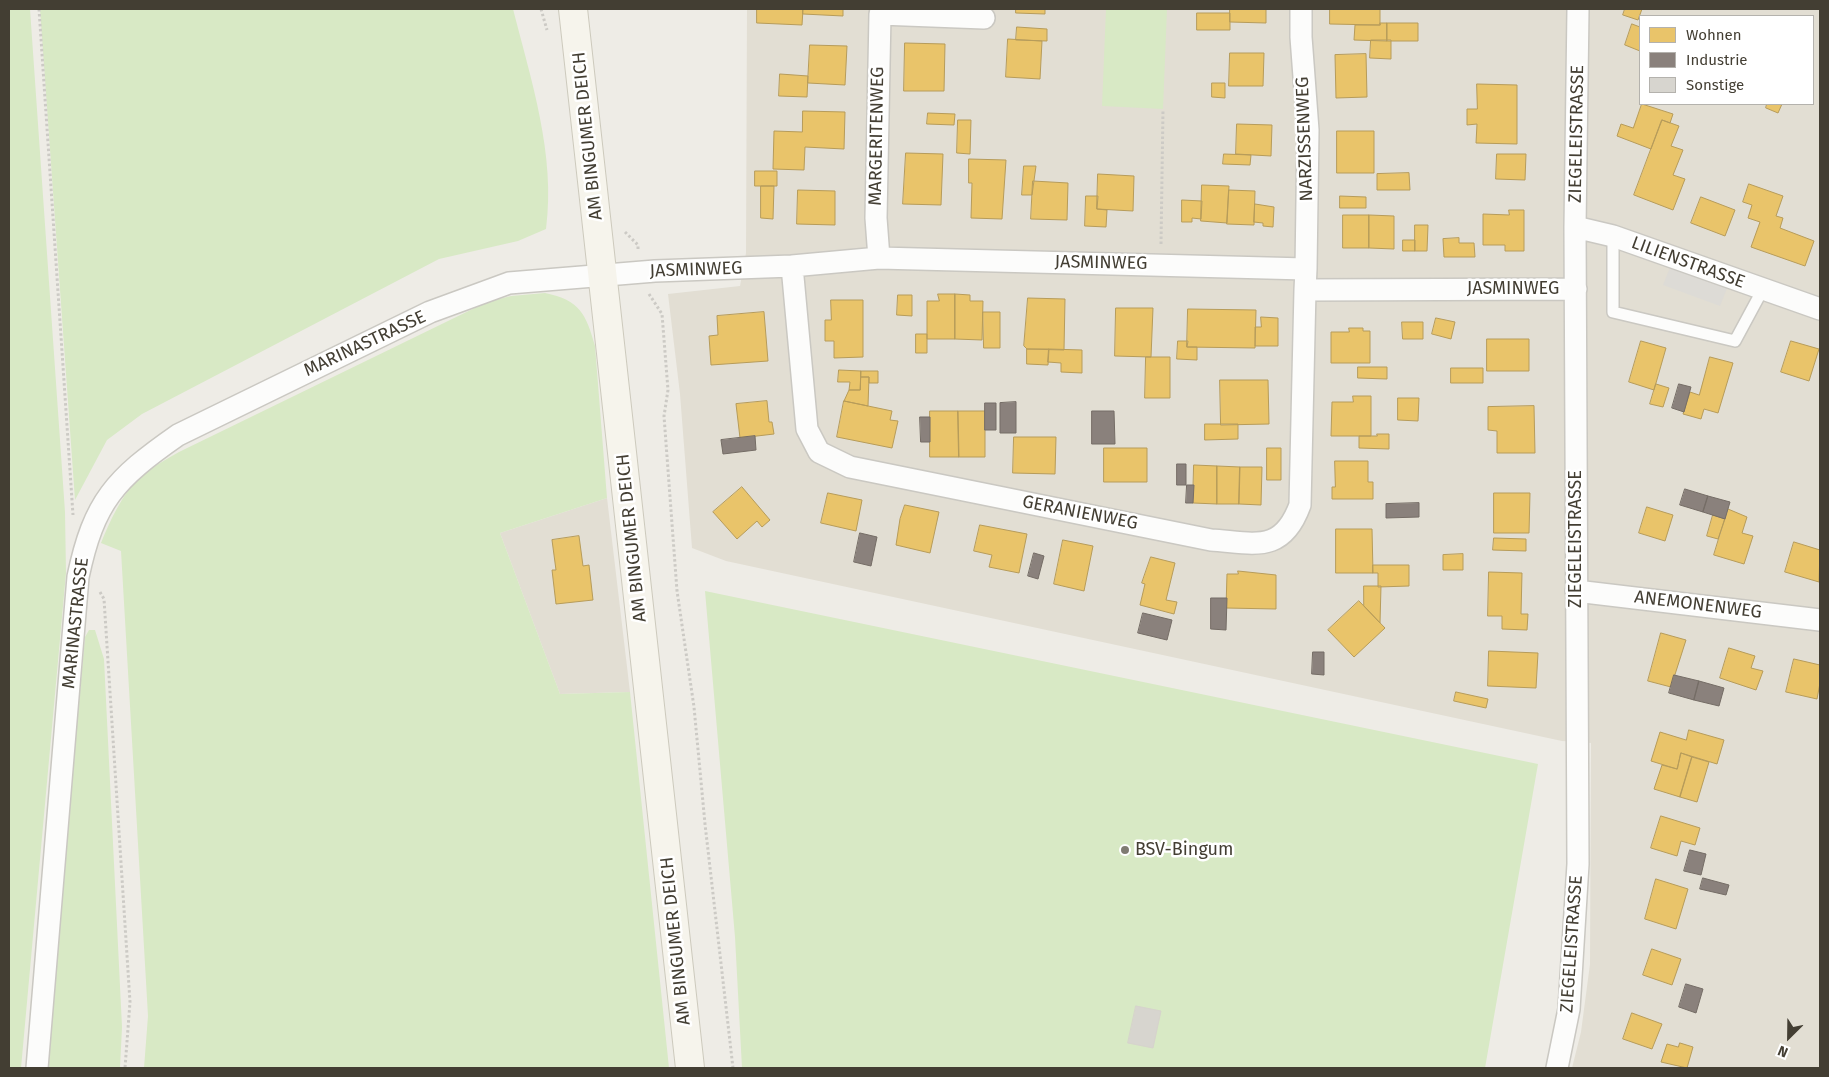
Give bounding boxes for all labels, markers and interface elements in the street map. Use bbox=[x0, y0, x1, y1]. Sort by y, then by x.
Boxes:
legend bbox=[1639, 15, 1814, 105]
text: Wohnen bbox=[1686, 26, 1742, 44]
street label: AM BINGUMER DEICH bbox=[568, 51, 608, 221]
text: Industrie bbox=[1686, 51, 1748, 69]
street label: ZIEGELEISTRASSE bbox=[1565, 65, 1589, 203]
street label: MARGERITENWEG bbox=[865, 66, 889, 206]
street label: NARZISSENWEG bbox=[1292, 76, 1318, 202]
text: Sonstige bbox=[1686, 76, 1744, 94]
street label: LILIENSTRASSE bbox=[1628, 232, 1748, 294]
street label: JASMINWEG bbox=[1054, 251, 1148, 275]
street label: JASMINWEG bbox=[649, 258, 743, 282]
street label: JASMINWEG bbox=[1467, 278, 1559, 300]
street label: MARINASTRASSE bbox=[301, 306, 429, 382]
street label: AM BINGUMER DEICH bbox=[612, 453, 652, 623]
street label: ZIEGELEISTRASSE bbox=[1565, 470, 1587, 608]
street label: GERANIENWEG bbox=[1020, 491, 1140, 535]
street label: MARINASTRASSE bbox=[58, 556, 94, 690]
street label: ANEMONENWEG bbox=[1633, 586, 1763, 624]
place label: BSV-Bingum bbox=[1135, 839, 1233, 861]
marker: BSV-Bingum bbox=[1119, 844, 1131, 856]
street label: AM BINGUMER DEICH bbox=[656, 856, 696, 1026]
street label: ZIEGELEISTRASSE bbox=[1556, 874, 1588, 1014]
north arrow bbox=[1764, 1012, 1814, 1062]
text: N bbox=[1775, 1042, 1791, 1061]

